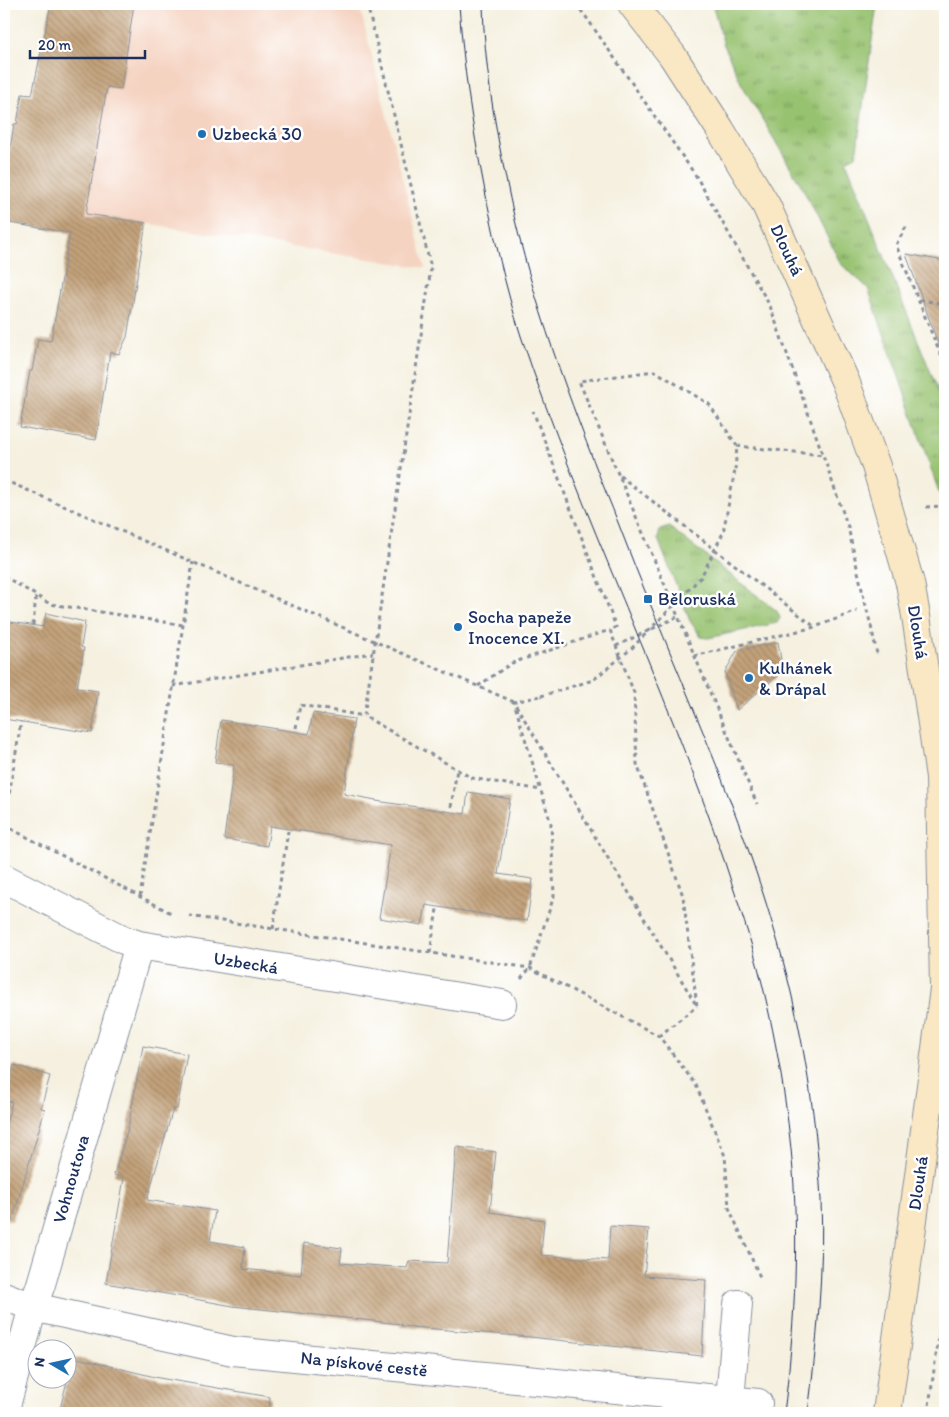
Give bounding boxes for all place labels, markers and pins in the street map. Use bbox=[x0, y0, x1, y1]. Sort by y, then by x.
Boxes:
place label: Uzbecká 30 bbox=[212, 123, 302, 145]
marker: Uzbecká 30 bbox=[196, 128, 208, 140]
place label: Běloruská bbox=[658, 588, 737, 610]
marker: Běloruská bbox=[642, 593, 654, 605]
place label: Socha papeže Inocence XI. bbox=[468, 606, 572, 649]
marker: Socha papeže Inocence XI. bbox=[452, 621, 464, 633]
place label: Kulhánek & Drápal bbox=[759, 657, 833, 700]
marker: Kulhánek & Drápal bbox=[743, 672, 755, 684]

